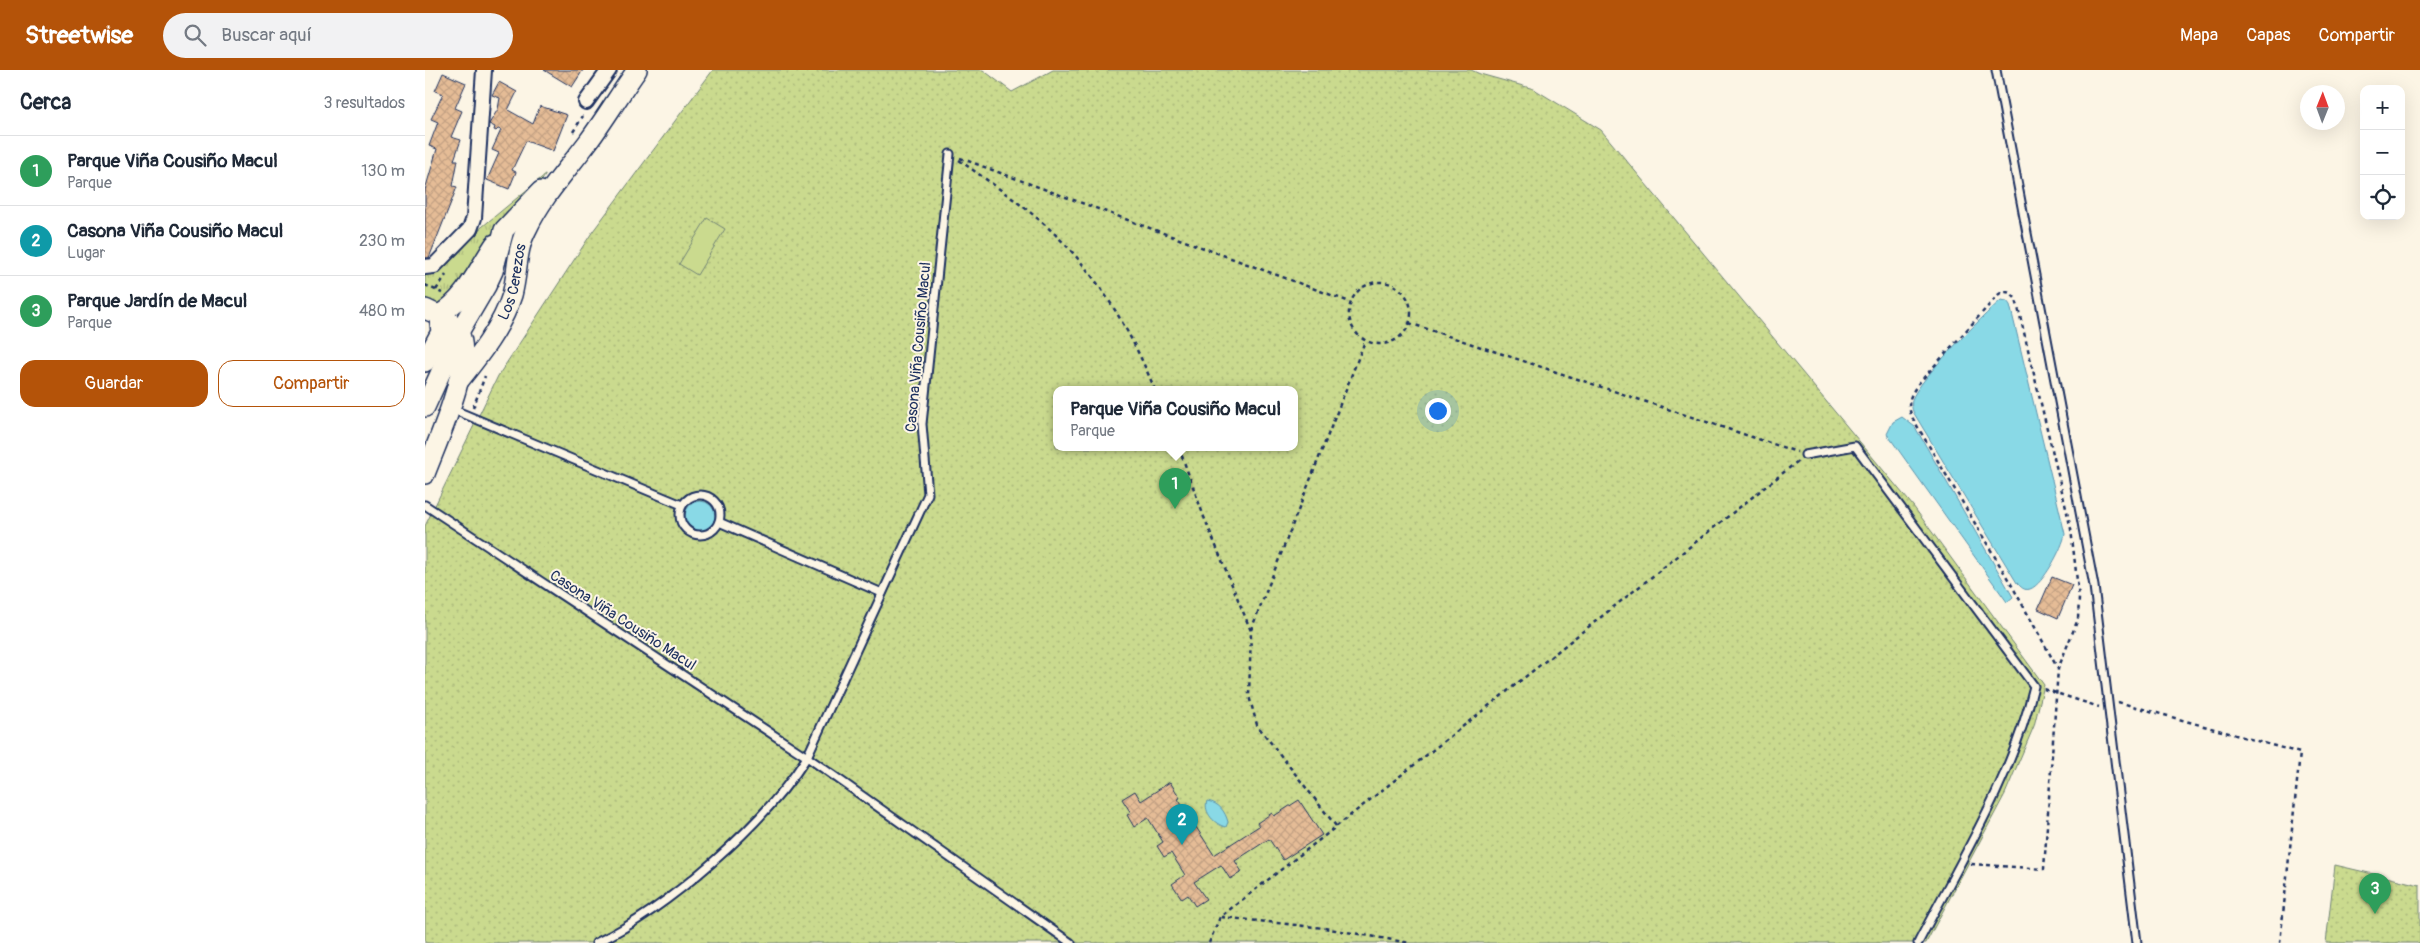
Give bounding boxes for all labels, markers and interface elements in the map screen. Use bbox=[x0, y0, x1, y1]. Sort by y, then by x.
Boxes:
search box bbox=[163, 13, 513, 58]
text: Streetwise bbox=[25, 21, 133, 50]
icon: search bbox=[181, 21, 209, 49]
text: Buscar aquí bbox=[221, 23, 312, 47]
text: Mapa bbox=[2180, 24, 2218, 47]
text: Capas bbox=[2246, 24, 2291, 47]
text: Compartir bbox=[2319, 24, 2395, 47]
north arrow bbox=[2300, 85, 2345, 130]
map controls bbox=[2360, 85, 2405, 220]
button: + bbox=[2360, 85, 2405, 130]
text: Cerca bbox=[20, 89, 71, 116]
text: 3 resultados bbox=[323, 93, 405, 113]
button: − bbox=[2360, 130, 2405, 175]
text: Parque Viña Cousiño Macul bbox=[67, 149, 278, 173]
text: 1 bbox=[33, 161, 39, 181]
text: 130 m bbox=[361, 161, 405, 181]
text: Parque bbox=[67, 173, 112, 193]
button: locate bbox=[2360, 175, 2405, 220]
text: Casona Viña Cousiño Macul bbox=[67, 219, 283, 243]
text: 2 bbox=[32, 231, 40, 251]
text: 230 m bbox=[359, 231, 405, 251]
street label: Los Cerezos bbox=[494, 241, 531, 323]
text: Lugar bbox=[67, 243, 105, 263]
street label: Casona Viña Cousiño Macul bbox=[902, 261, 935, 433]
text: Parque Jardín de Macul bbox=[67, 289, 247, 313]
text: 3 bbox=[32, 301, 40, 321]
text: 480 m bbox=[359, 301, 405, 321]
text: Parque bbox=[67, 313, 112, 333]
button: Guardar bbox=[20, 360, 208, 407]
button: Compartir bbox=[218, 360, 405, 407]
popup bbox=[1053, 386, 1298, 451]
text: Parque Viña Cousiño Macul bbox=[1070, 397, 1281, 421]
your location bbox=[1425, 398, 1451, 424]
text: Parque bbox=[1070, 421, 1115, 441]
pin: 1 bbox=[1159, 468, 1191, 509]
street label: Casona Viña Cousiño Macul bbox=[546, 566, 700, 675]
pin: 2 bbox=[1166, 804, 1198, 845]
pin: 3 bbox=[2359, 873, 2391, 914]

